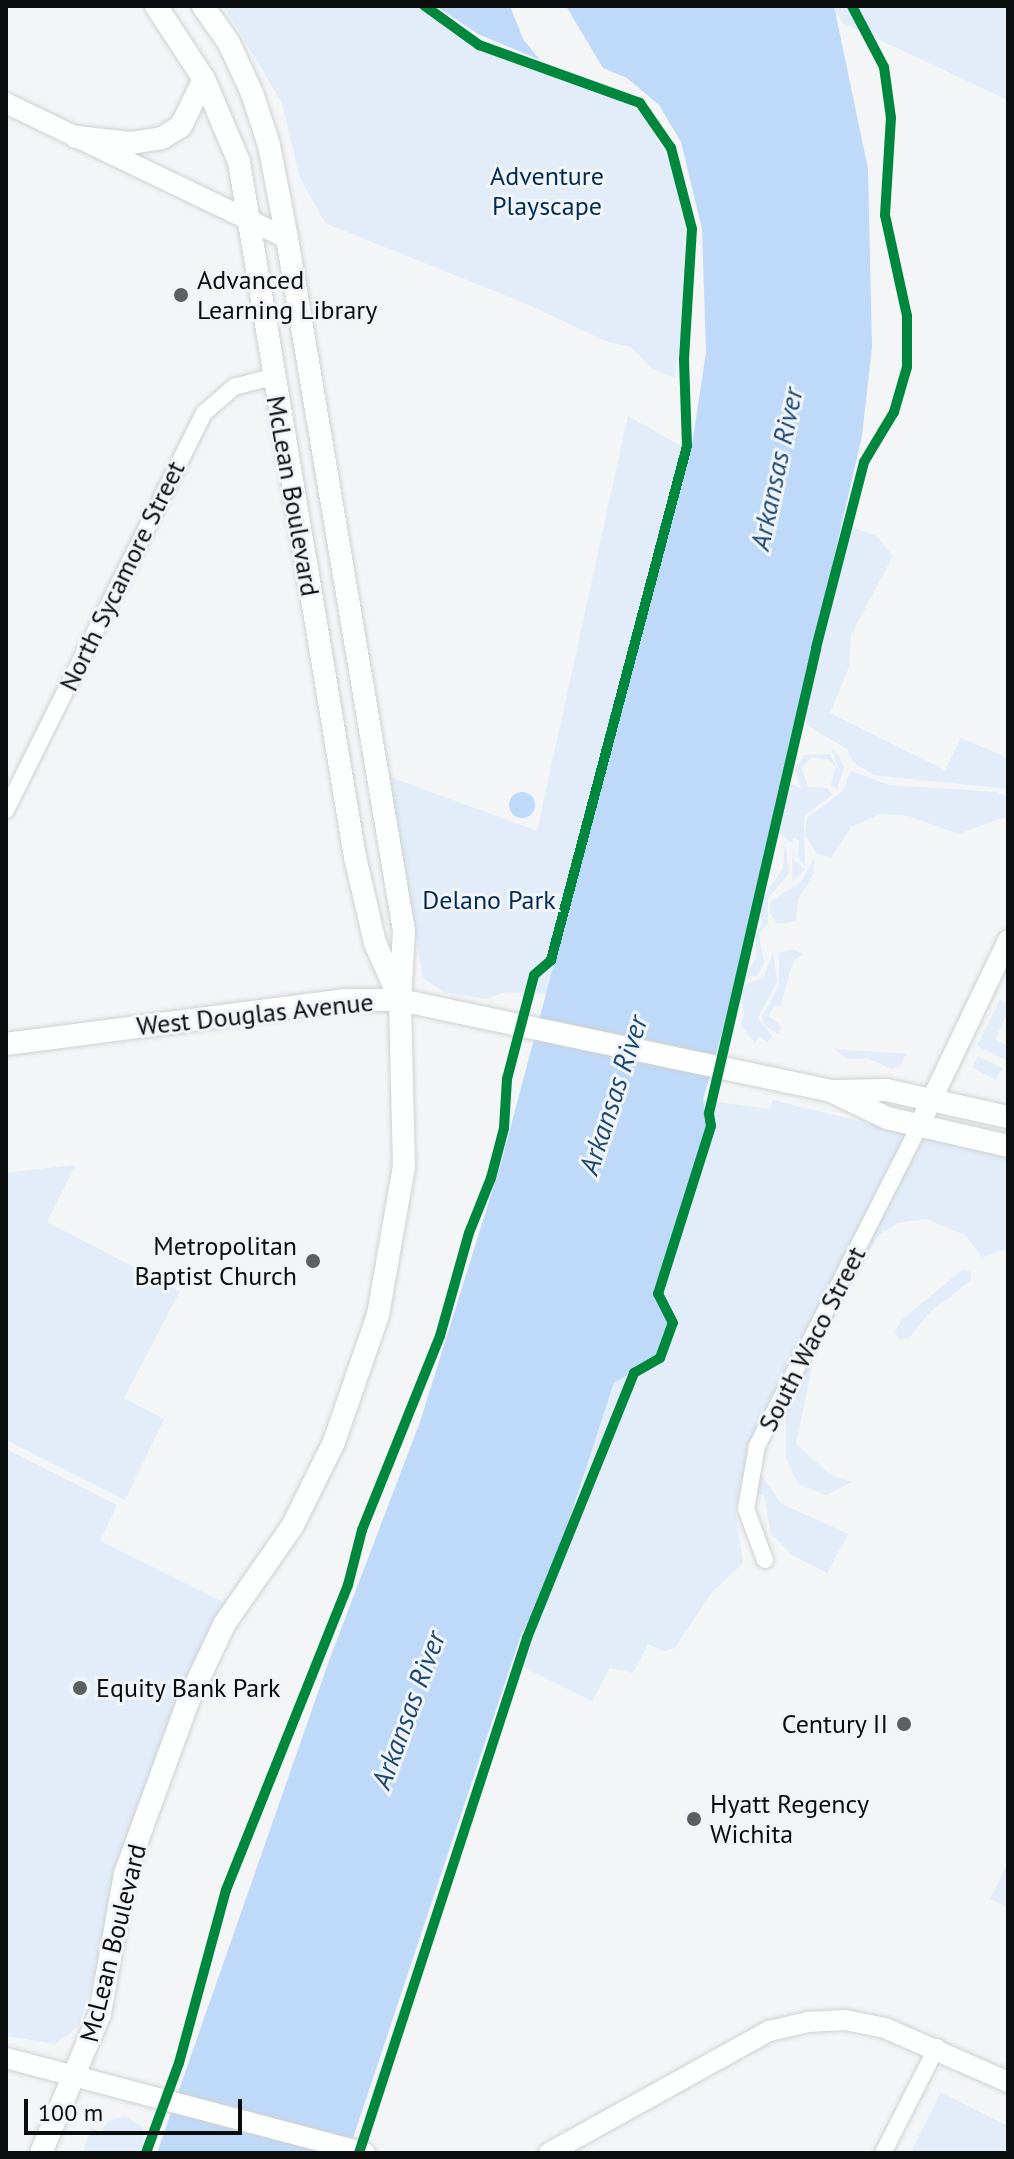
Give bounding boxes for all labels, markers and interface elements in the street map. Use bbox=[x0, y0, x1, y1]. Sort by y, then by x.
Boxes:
park label: Adventure Playscape bbox=[490, 160, 604, 222]
place label: Advanced Learning Library bbox=[197, 264, 377, 326]
marker: Advanced Learning Library bbox=[172, 286, 190, 304]
water label: Arkansas River bbox=[742, 385, 810, 553]
street label: McLean Boulevard bbox=[260, 393, 326, 599]
street label: North Sycamore Street bbox=[53, 456, 191, 696]
park label: Delano Park bbox=[422, 884, 556, 916]
street label: West Douglas Avenue bbox=[135, 986, 375, 1042]
water label: Arkansas River bbox=[572, 1011, 654, 1179]
place label: Metropolitan Baptist Church bbox=[135, 1230, 297, 1292]
street label: South Waco Street bbox=[752, 1241, 872, 1437]
marker: Metropolitan Baptist Church bbox=[304, 1252, 322, 1270]
water label: Arkansas River bbox=[364, 1627, 452, 1793]
place label: Equity Bank Park bbox=[96, 1672, 282, 1704]
marker: Equity Bank Park bbox=[71, 1679, 89, 1697]
place label: Century II bbox=[781, 1708, 888, 1740]
marker: Century II bbox=[895, 1715, 913, 1733]
place label: Hyatt Regency Wichita bbox=[710, 1788, 869, 1850]
marker: Hyatt Regency Wichita bbox=[685, 1810, 703, 1828]
street label: McLean Boulevard bbox=[73, 1841, 153, 2045]
scale bar bbox=[28, 2083, 246, 2133]
text: 100 m bbox=[38, 2097, 103, 2128]

